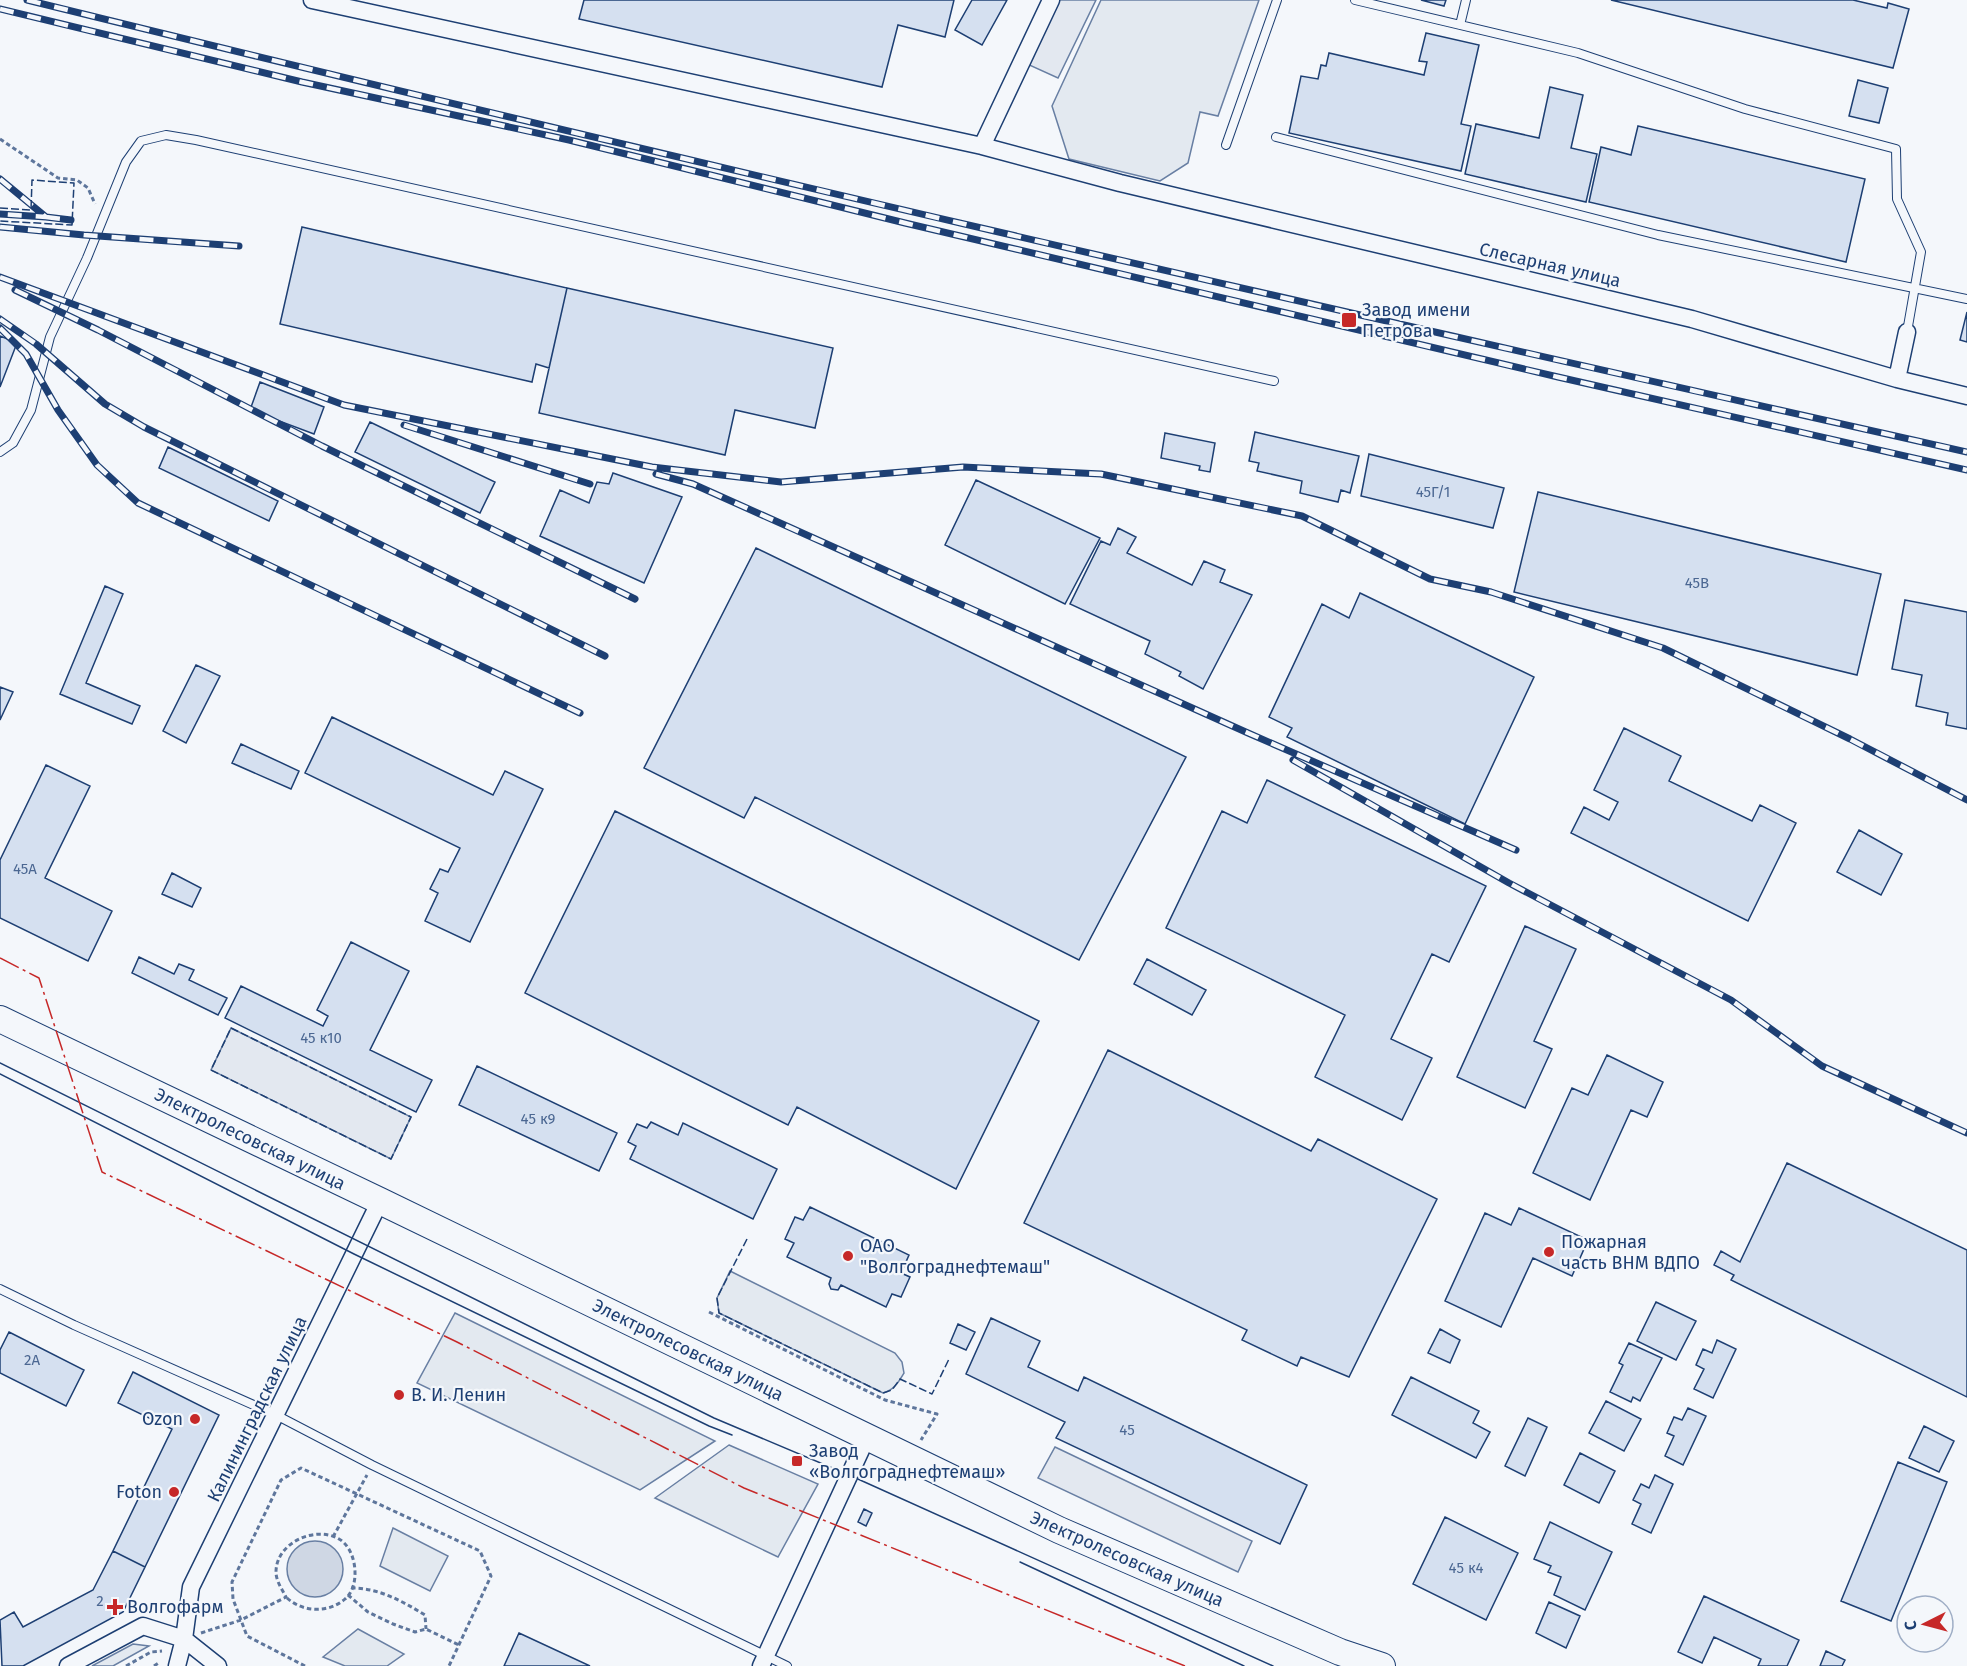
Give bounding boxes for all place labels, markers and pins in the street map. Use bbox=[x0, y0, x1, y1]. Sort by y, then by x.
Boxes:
place label: Завод имени Петрова bbox=[1362, 299, 1471, 342]
marker: Завод имени Петрова bbox=[1340, 311, 1358, 329]
place label: Пожарная часть ВНМ ВДПО bbox=[1561, 1231, 1700, 1274]
place label: ОАО "Волгограднефтемаш" bbox=[860, 1235, 1050, 1278]
marker: Пожарная часть ВНМ ВДПО bbox=[1542, 1245, 1556, 1259]
marker: ОАО "Волгограднефтемаш" bbox=[841, 1249, 855, 1263]
place label: В. И. Ленин bbox=[411, 1384, 506, 1406]
marker: В. И. Ленин bbox=[392, 1388, 406, 1402]
place label: Ozon bbox=[142, 1408, 183, 1430]
marker: Ozon bbox=[188, 1412, 202, 1426]
place label: Завод «Волгограднефтемаш» bbox=[809, 1440, 1005, 1483]
marker: Завод «Волгограднефтемаш» bbox=[790, 1454, 804, 1468]
place label: Foton bbox=[116, 1481, 162, 1503]
marker: Foton bbox=[167, 1485, 181, 1499]
place label: Волгофарм bbox=[127, 1596, 224, 1618]
marker: Волгофарм bbox=[108, 1600, 122, 1614]

